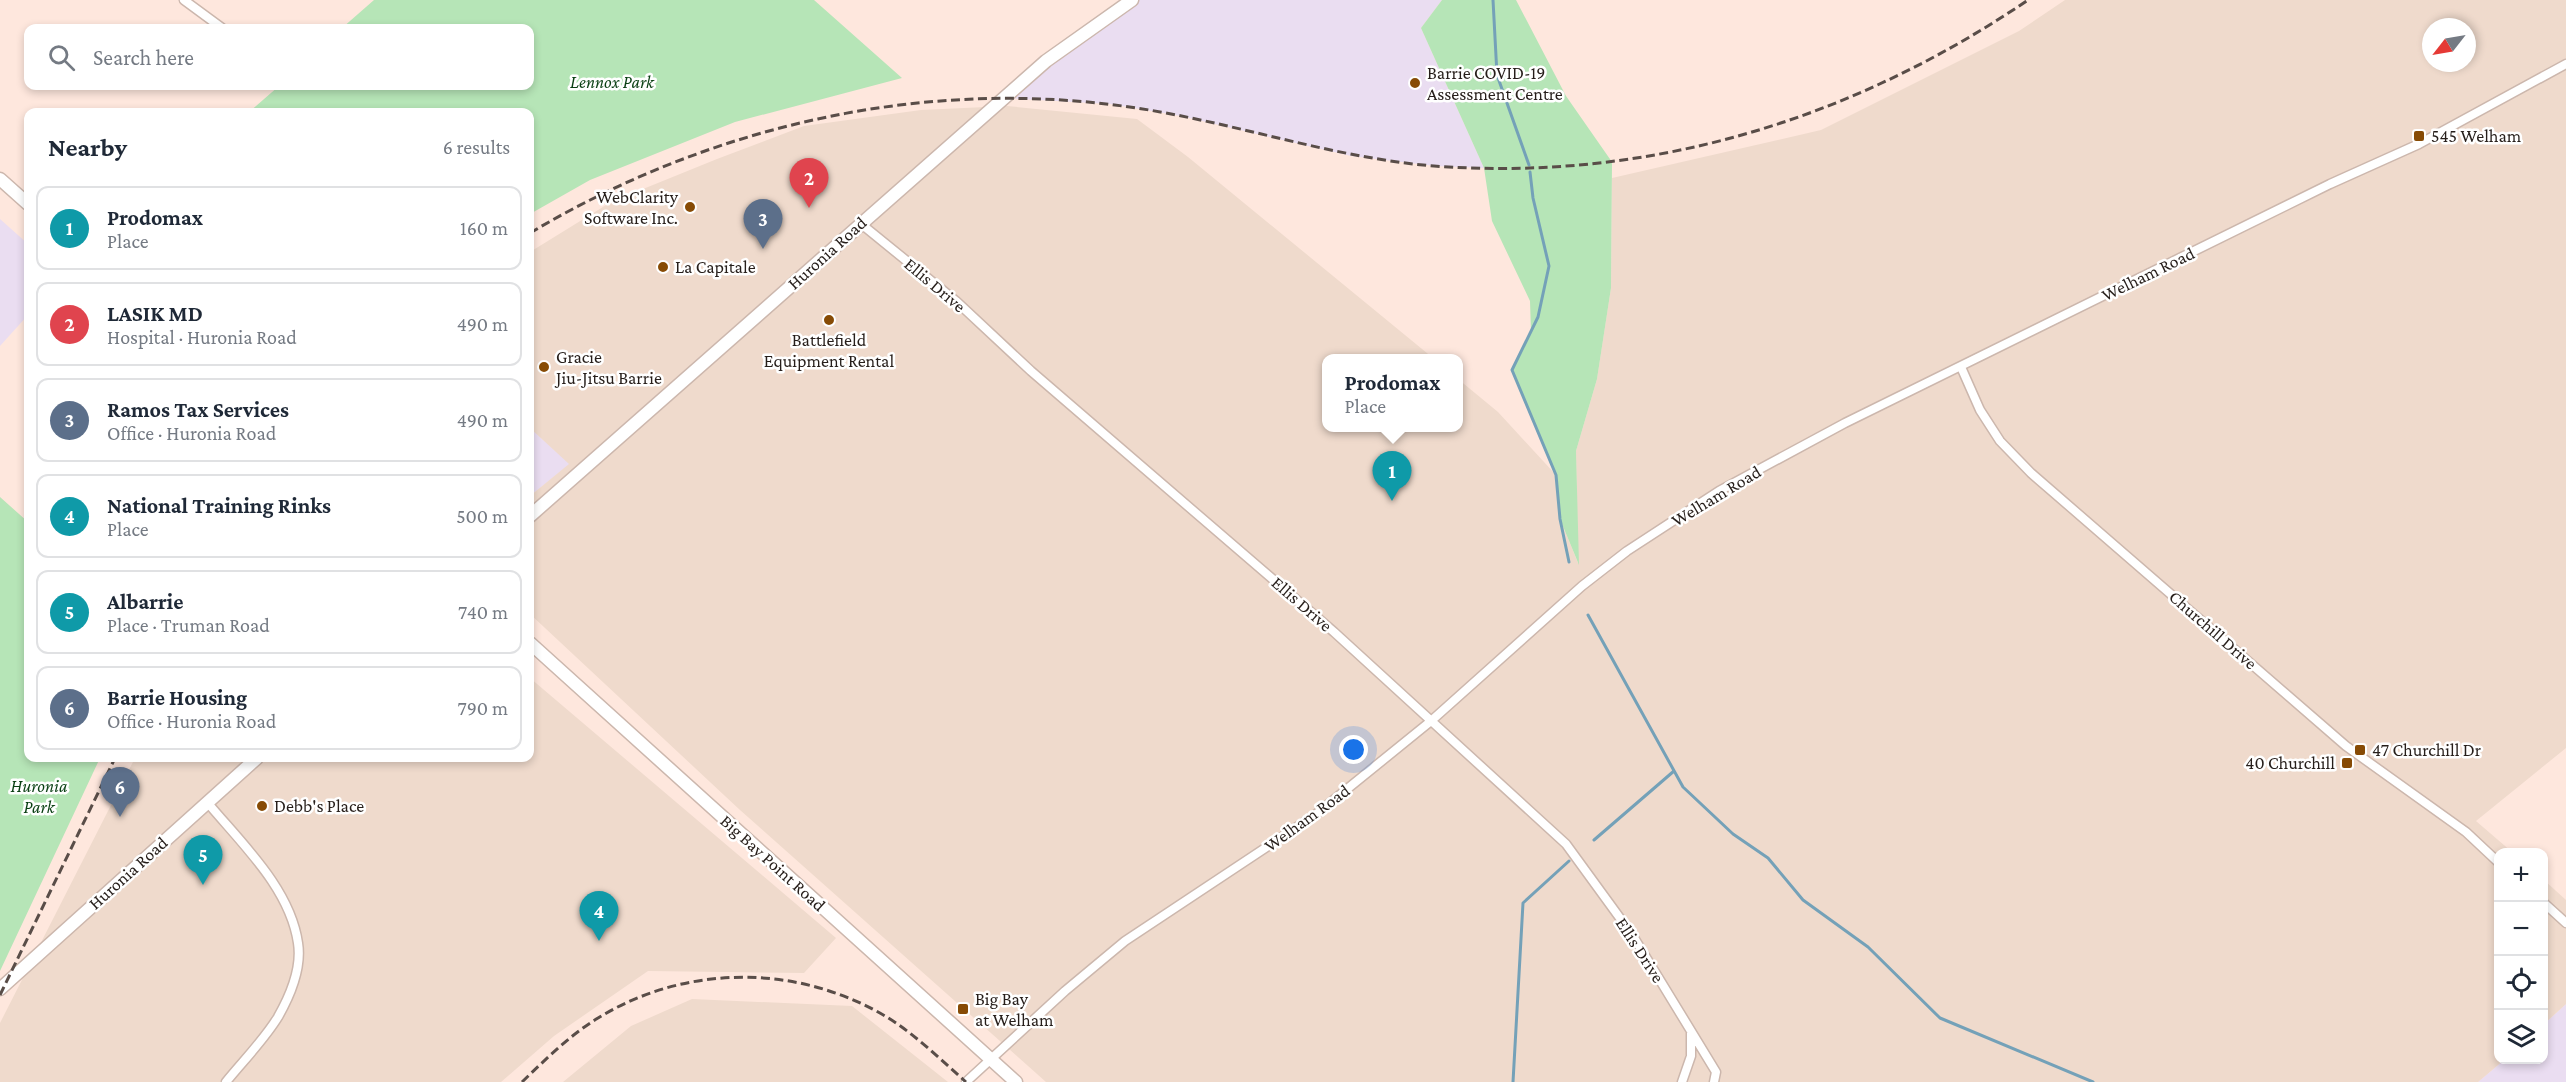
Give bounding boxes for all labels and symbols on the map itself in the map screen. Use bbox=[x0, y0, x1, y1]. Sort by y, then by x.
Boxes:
north arrow bbox=[2422, 18, 2476, 72]
place label: Barrie COVID-19 Assessment Centre bbox=[1427, 63, 1563, 104]
park label: Lennox Park bbox=[570, 72, 655, 92]
marker: Barrie COVID-19 Assessment Centre bbox=[1408, 76, 1422, 90]
place label: 545 Welham bbox=[2431, 126, 2522, 146]
marker: 545 Welham bbox=[2412, 129, 2426, 143]
pin: 2 bbox=[790, 158, 828, 208]
place label: WebClarity Software Inc. bbox=[584, 187, 679, 228]
marker: WebClarity Software Inc. bbox=[683, 200, 697, 214]
pin: 3 bbox=[744, 200, 783, 249]
street label: Huronia Road bbox=[784, 212, 871, 294]
street label: Welham Road bbox=[2098, 243, 2198, 305]
street label: Ellis Drive bbox=[900, 254, 970, 316]
place label: La Capitale bbox=[675, 257, 756, 277]
marker: La Capitale bbox=[656, 260, 670, 274]
marker: Battlefield Equipment Rental bbox=[822, 313, 836, 327]
place label: Battlefield Equipment Rental bbox=[764, 330, 894, 371]
place label: Gracie Jiu-Jitsu Barrie bbox=[554, 347, 662, 388]
marker: Gracie Jiu-Jitsu Barrie bbox=[537, 360, 551, 374]
pin: 1 bbox=[1372, 452, 1412, 501]
street label: Welham Road bbox=[1668, 461, 1765, 531]
street label: Ellis Drive bbox=[1268, 572, 1336, 636]
street label: Churchill Drive bbox=[2165, 587, 2261, 674]
your location bbox=[1339, 735, 1368, 764]
place label: 47 Churchill Dr bbox=[2372, 740, 2482, 760]
marker: 47 Churchill Dr bbox=[2353, 743, 2367, 757]
place label: 40 Churchill bbox=[2245, 753, 2335, 773]
marker: 40 Churchill bbox=[2340, 756, 2354, 770]
pin: 6 bbox=[100, 768, 140, 817]
park label: Huronia Park bbox=[11, 776, 68, 817]
street label: Welham Road bbox=[1260, 780, 1354, 856]
place label: Debb's Place bbox=[274, 796, 364, 816]
marker: Debb's Place bbox=[255, 799, 269, 813]
street label: Big Bay Point Road bbox=[716, 811, 830, 916]
street label: Huronia Road bbox=[85, 832, 172, 914]
pin: 5 bbox=[184, 836, 222, 885]
pin: 4 bbox=[580, 892, 618, 941]
street label: Ellis Drive bbox=[1612, 914, 1668, 986]
place label: Big Bay at Welham bbox=[975, 989, 1054, 1030]
marker: Big Bay at Welham bbox=[956, 1002, 970, 1016]

